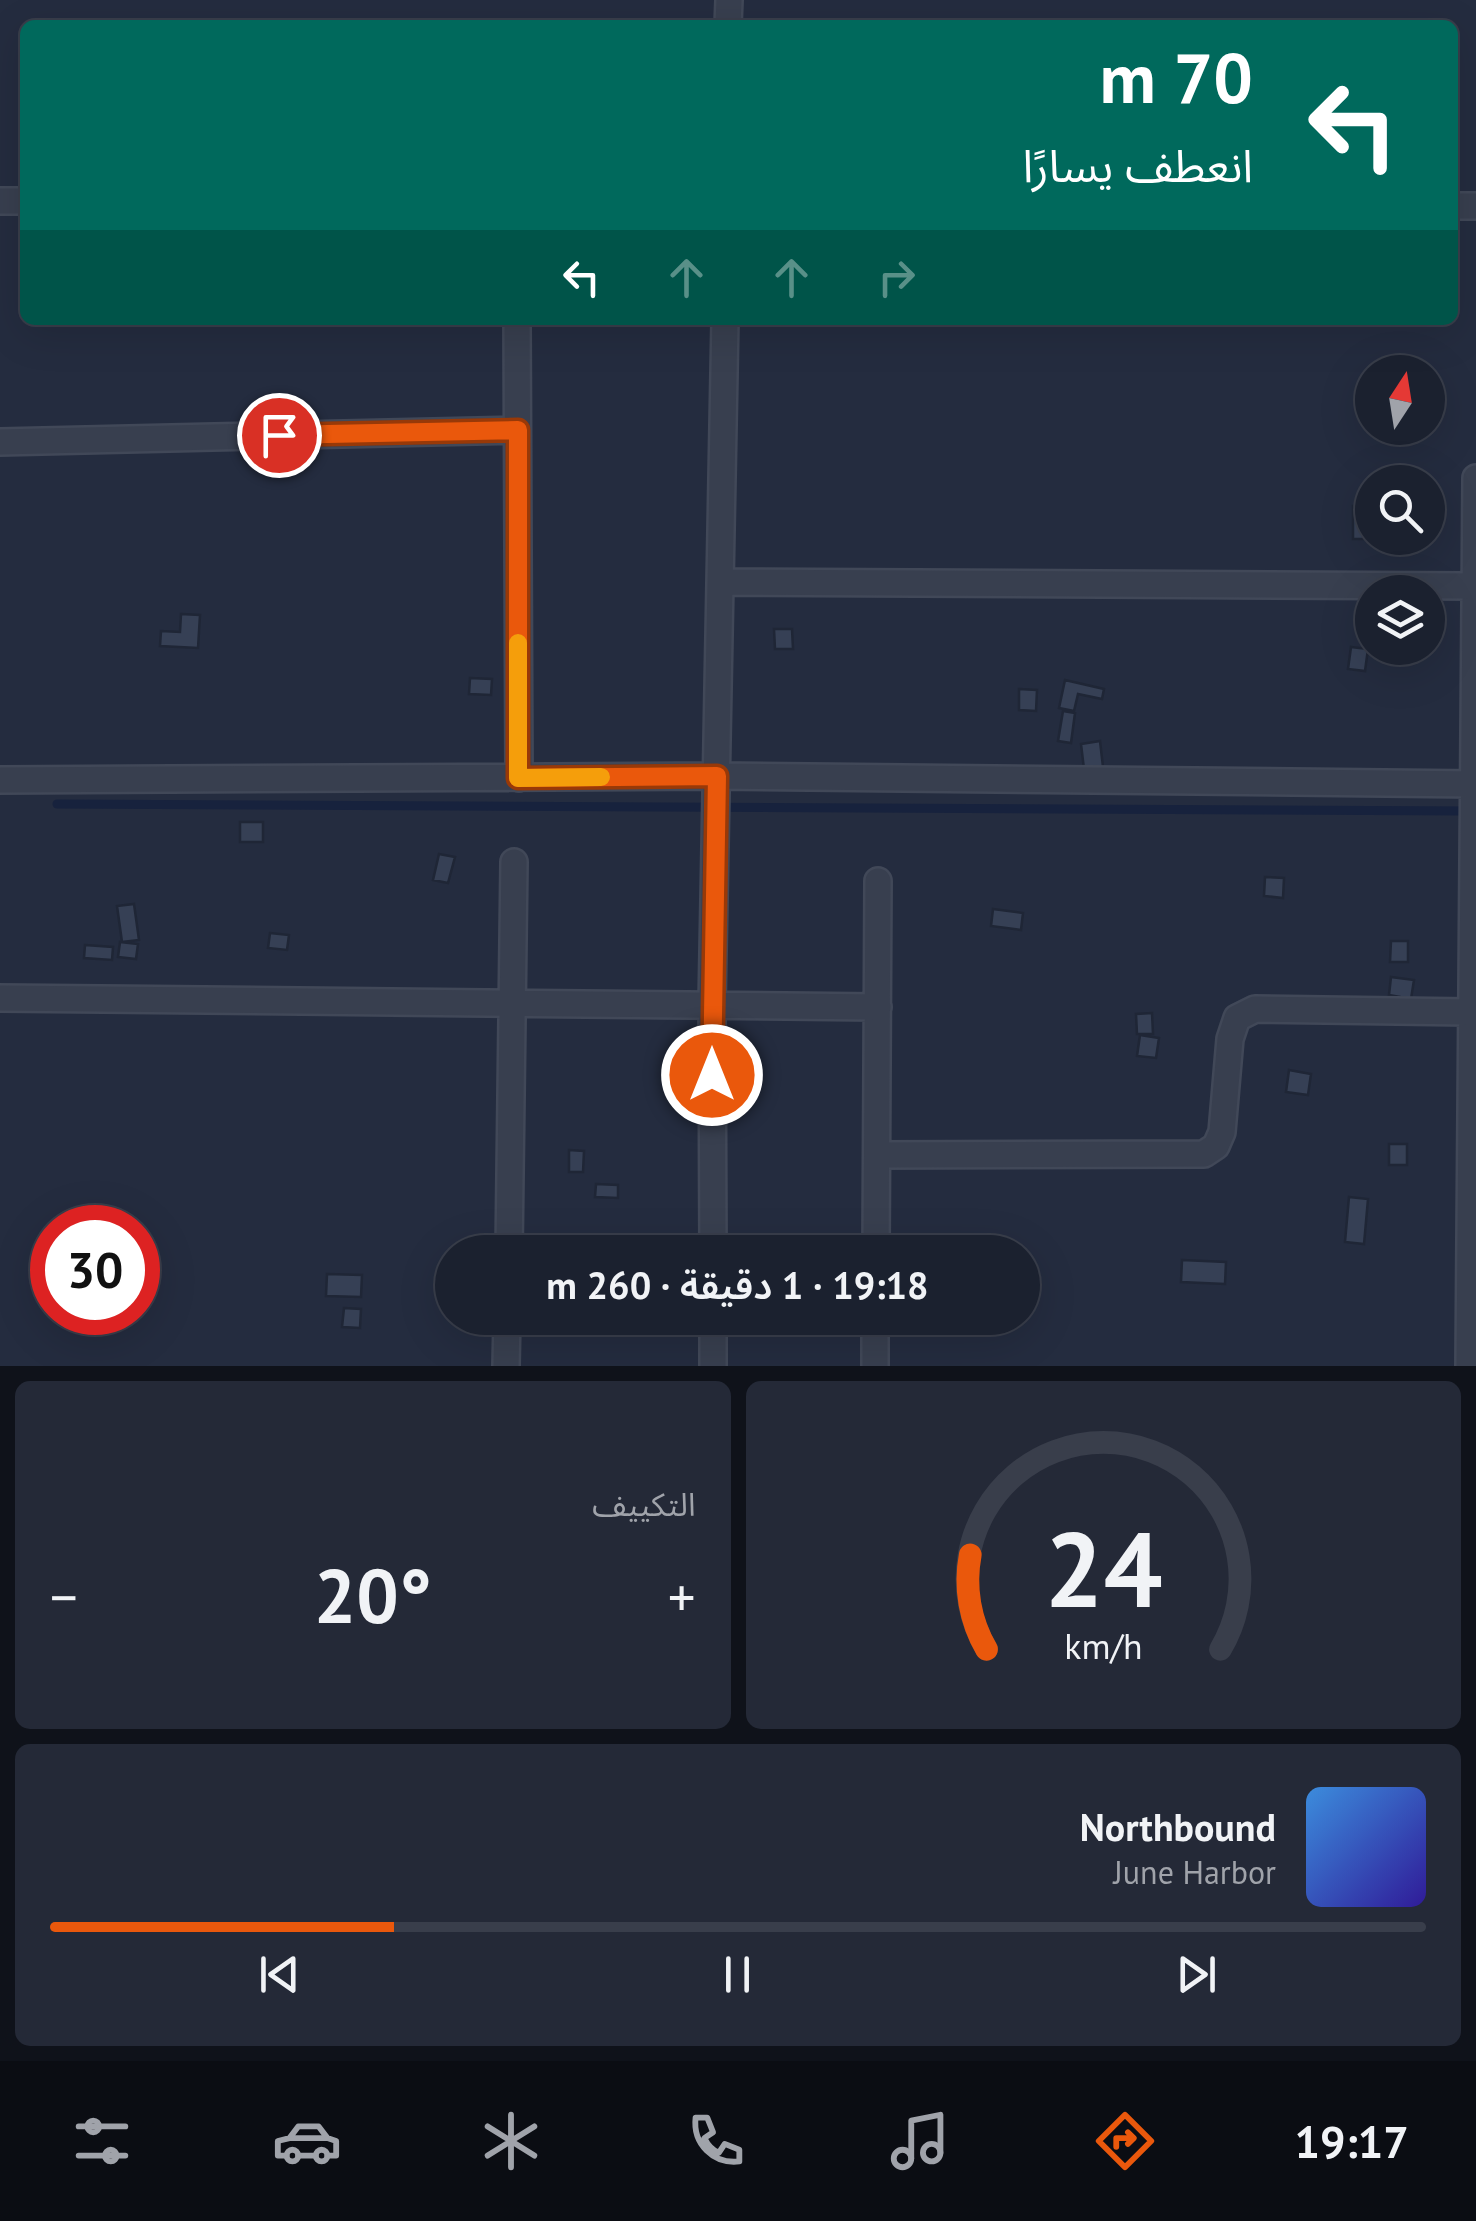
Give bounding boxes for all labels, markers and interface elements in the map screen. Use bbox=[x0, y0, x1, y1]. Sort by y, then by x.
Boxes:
text: 70 m bbox=[1100, 32, 1253, 122]
icon: left bbox=[1288, 60, 1418, 190]
text: انعطف يسارًا bbox=[1022, 136, 1253, 194]
icon: left bbox=[554, 250, 609, 305]
icon: ahead bbox=[659, 250, 714, 305]
icon: ahead bbox=[764, 250, 819, 305]
icon: right bbox=[869, 250, 924, 305]
north arrow bbox=[1355, 355, 1445, 445]
map controls bbox=[1355, 355, 1445, 665]
pin bbox=[237, 393, 322, 478]
icon: arrive bbox=[252, 408, 307, 463]
button: search bbox=[1355, 465, 1445, 555]
button: layers bbox=[1355, 575, 1445, 665]
position arrow bbox=[660, 1023, 764, 1127]
speed limit sign: 30 bbox=[30, 1205, 160, 1335]
text: 19:18 · 1 دقيقة · 260 m bbox=[546, 1260, 929, 1309]
text: التكييف bbox=[592, 1483, 696, 1525]
text: 24 bbox=[1044, 1501, 1162, 1636]
text: 20° bbox=[314, 1547, 432, 1644]
text: − bbox=[50, 1561, 78, 1632]
text: + bbox=[668, 1561, 695, 1632]
text: km/h bbox=[1064, 1623, 1142, 1669]
text: Northbound bbox=[1080, 1802, 1276, 1851]
text: June Harbor bbox=[1114, 1851, 1276, 1893]
icon: previous bbox=[252, 1947, 307, 2002]
icon: pause bbox=[710, 1947, 765, 2002]
icon: next bbox=[1169, 1947, 1224, 2002]
icon: filters bbox=[67, 2106, 137, 2176]
icon: car bbox=[272, 2106, 342, 2176]
icon: climate bbox=[476, 2106, 546, 2176]
icon: phone bbox=[681, 2106, 751, 2176]
icon: music bbox=[885, 2106, 955, 2176]
icon: directions bbox=[1090, 2106, 1160, 2176]
text: 19:17 bbox=[1295, 2112, 1409, 2170]

